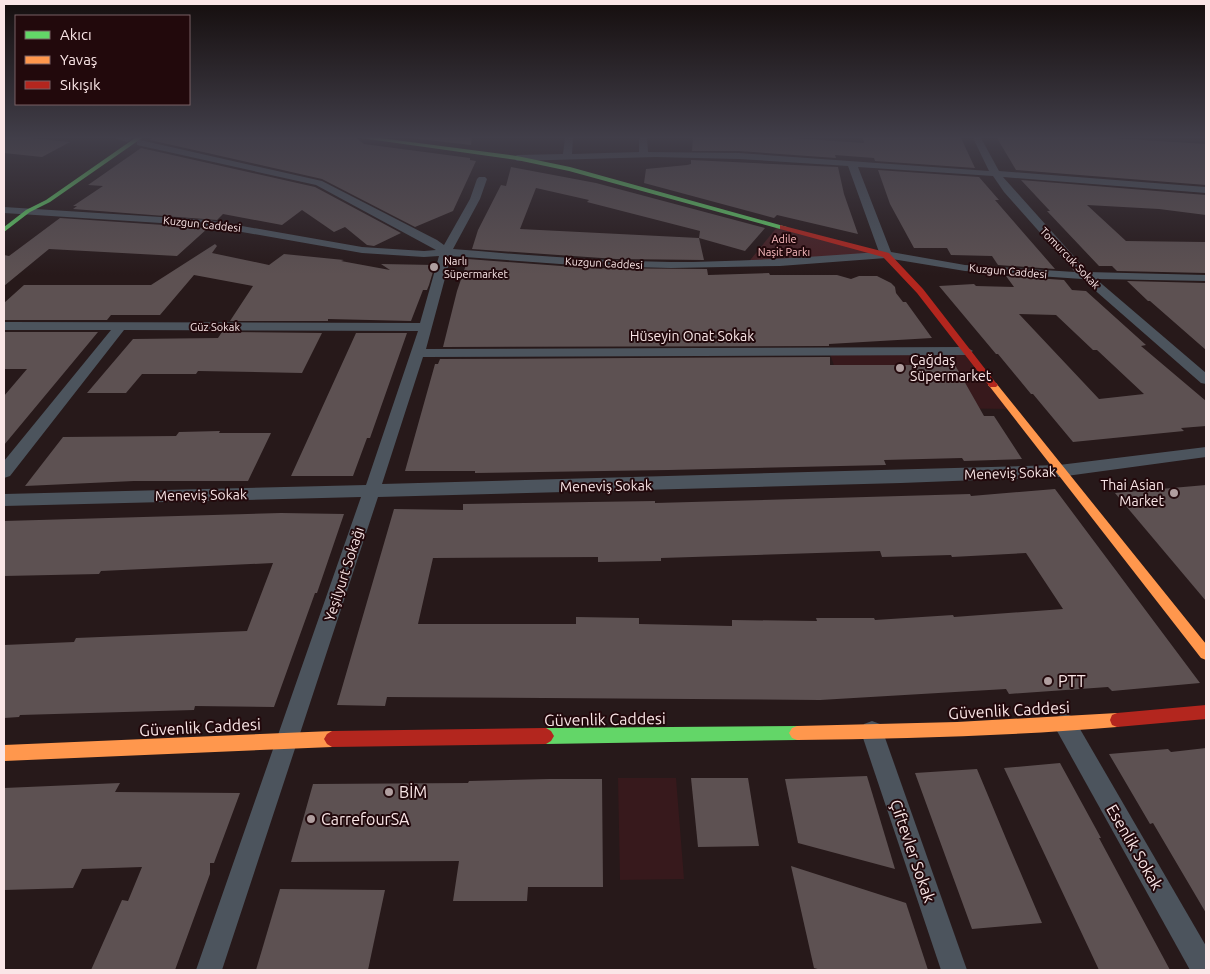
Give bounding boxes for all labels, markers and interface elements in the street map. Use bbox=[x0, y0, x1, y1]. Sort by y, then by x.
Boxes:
legend bbox=[15, 15, 190, 105]
text: Akıcı bbox=[60, 26, 92, 43]
text: Yavaş bbox=[60, 51, 97, 68]
text: Sıkışık bbox=[60, 76, 101, 93]
street label: Kuzgun Caddesi bbox=[163, 214, 241, 234]
street label: Tomurcuk Sokak bbox=[1038, 225, 1103, 291]
park label: Adile Naşit Parkı bbox=[758, 233, 810, 258]
place label: Narlı Süpermarket bbox=[444, 255, 508, 280]
street label: Kuzgun Caddesi bbox=[565, 255, 643, 271]
marker: Narlı Süpermarket bbox=[428, 261, 440, 273]
street label: Kuzgun Caddesi bbox=[969, 262, 1047, 280]
street label: Güz Sokak bbox=[190, 321, 240, 333]
street label: Hüseyin Onat Sokak bbox=[630, 328, 754, 344]
place label: Çağdaş Süpermarket bbox=[910, 352, 992, 384]
marker: Çağdaş Süpermarket bbox=[894, 362, 906, 374]
street label: Meneviş Sokak bbox=[964, 463, 1056, 483]
street label: Meneviş Sokak bbox=[560, 477, 652, 495]
place label: Thai Asian Market bbox=[1100, 477, 1164, 509]
street label: Meneviş Sokak bbox=[155, 486, 247, 504]
marker: Thai Asian Market bbox=[1168, 487, 1180, 499]
street label: Yeşilyurt Sokağı bbox=[321, 525, 367, 623]
place label: PTT bbox=[1058, 672, 1086, 690]
marker: PTT bbox=[1042, 675, 1054, 687]
street label: Güvenlik Caddesi bbox=[948, 698, 1070, 722]
street label: Güvenlik Caddesi bbox=[544, 709, 666, 729]
street label: Güvenlik Caddesi bbox=[139, 715, 261, 739]
place label: BİM bbox=[399, 783, 427, 801]
marker: BİM bbox=[383, 786, 395, 798]
street label: Çiftevler Sokak bbox=[887, 797, 939, 905]
street label: Esenlik Sokak bbox=[1103, 801, 1167, 893]
place label: CarrefourSA bbox=[321, 810, 410, 828]
marker: CarrefourSA bbox=[305, 813, 317, 825]

